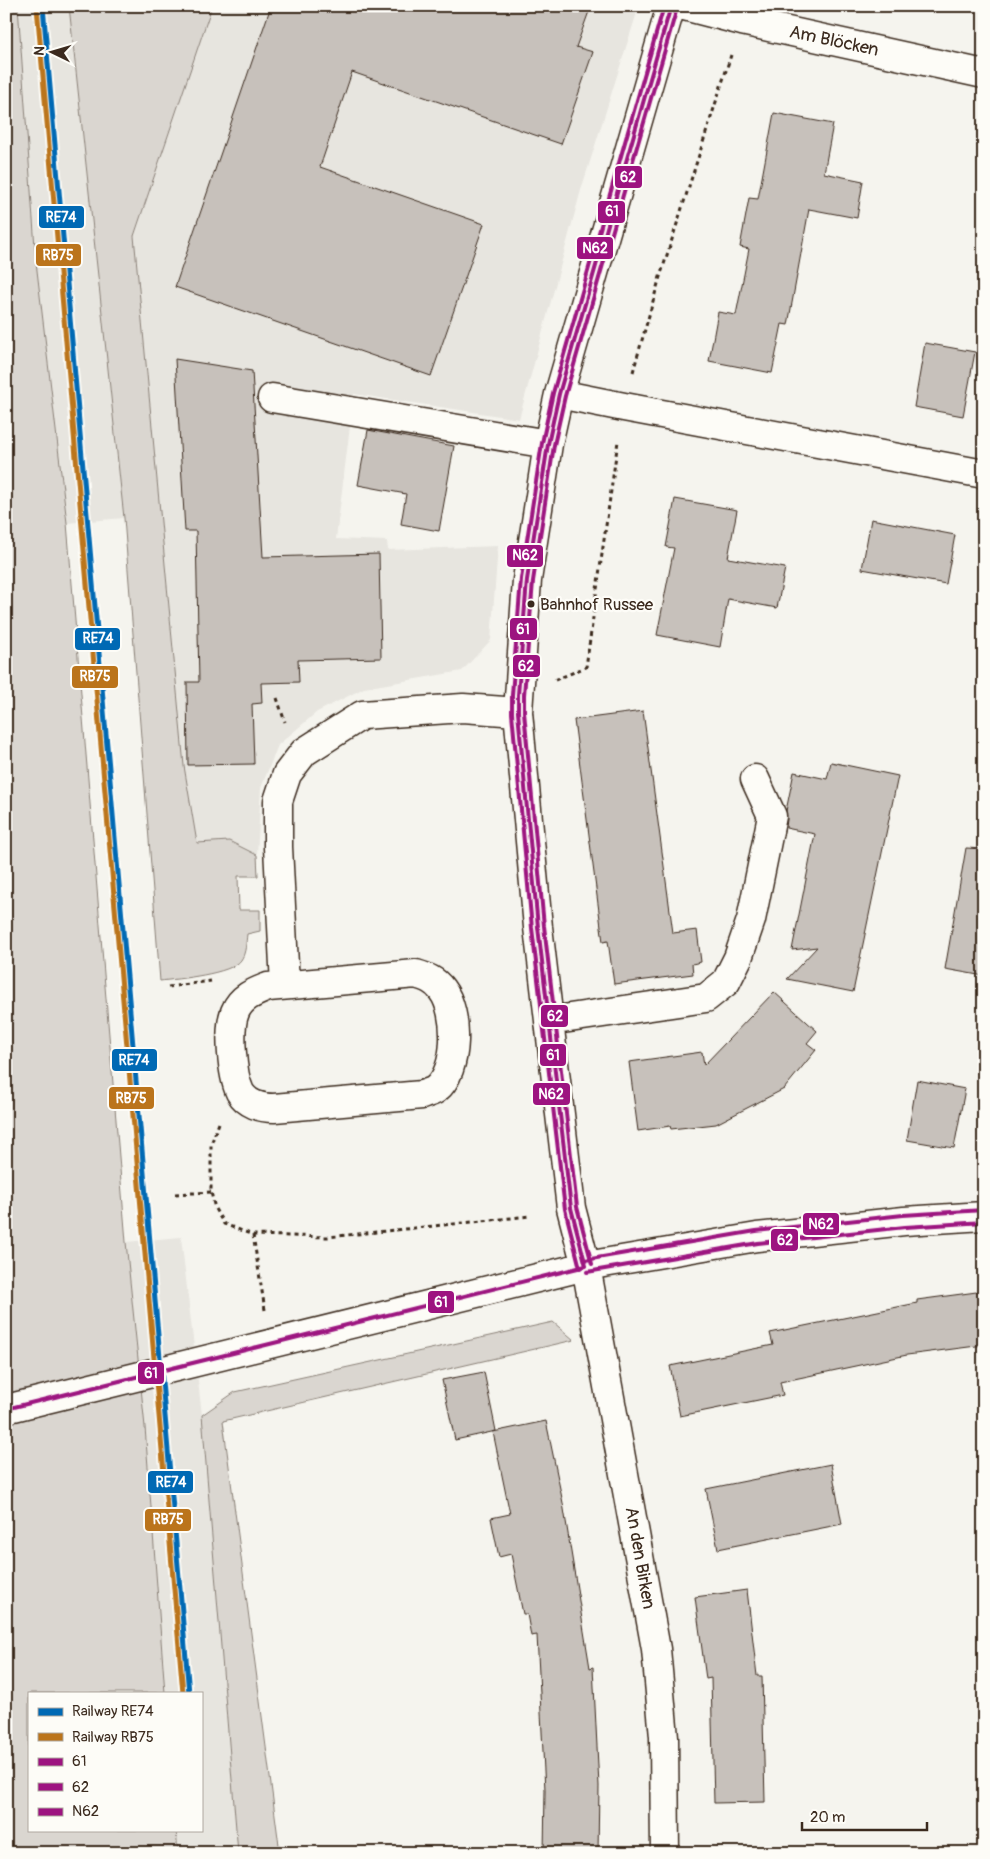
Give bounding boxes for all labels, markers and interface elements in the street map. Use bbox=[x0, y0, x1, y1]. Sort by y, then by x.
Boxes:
street label: Am Blöcken bbox=[787, 20, 881, 62]
north arrow bbox=[28, 28, 78, 78]
text: N bbox=[31, 45, 48, 56]
line badge: 62 bbox=[614, 165, 643, 189]
text: 62 bbox=[620, 169, 636, 186]
line badge: 61 bbox=[597, 200, 626, 224]
text: 61 bbox=[605, 203, 619, 220]
line badge: RE74 bbox=[38, 205, 85, 229]
text: RE74 bbox=[46, 209, 77, 226]
line badge: N62 bbox=[576, 236, 614, 260]
text: N62 bbox=[582, 240, 608, 257]
line badge: RB75 bbox=[35, 243, 82, 267]
text: RB75 bbox=[42, 247, 74, 264]
line badge: N62 bbox=[506, 544, 544, 568]
text: N62 bbox=[512, 547, 538, 564]
place label: Bahnhof Russee bbox=[540, 594, 654, 615]
marker: Bahnhof Russee bbox=[526, 599, 536, 609]
line badge: 61 bbox=[509, 617, 538, 641]
text: 61 bbox=[516, 621, 530, 638]
line badge: RE74 bbox=[74, 627, 121, 651]
text: RE74 bbox=[83, 630, 114, 647]
line badge: 62 bbox=[512, 654, 541, 678]
text: 62 bbox=[518, 658, 534, 675]
line badge: RB75 bbox=[71, 665, 119, 689]
text: RB75 bbox=[79, 668, 111, 685]
line badge: 62 bbox=[540, 1004, 569, 1028]
text: 62 bbox=[547, 1008, 563, 1025]
line badge: 61 bbox=[539, 1043, 567, 1067]
text: 61 bbox=[546, 1047, 560, 1064]
line badge: RE74 bbox=[111, 1048, 158, 1072]
text: RE74 bbox=[119, 1052, 150, 1069]
line badge: N62 bbox=[532, 1082, 571, 1106]
line badge: RB75 bbox=[108, 1086, 155, 1110]
text: N62 bbox=[538, 1086, 564, 1103]
text: RB75 bbox=[115, 1090, 147, 1107]
line badge: N62 bbox=[802, 1212, 840, 1236]
text: N62 bbox=[808, 1216, 834, 1233]
line badge: 62 bbox=[770, 1228, 799, 1252]
text: 62 bbox=[777, 1232, 793, 1249]
line badge: 61 bbox=[427, 1290, 455, 1314]
text: 61 bbox=[434, 1294, 448, 1311]
line badge: 61 bbox=[137, 1361, 165, 1385]
text: 61 bbox=[144, 1365, 158, 1382]
line badge: RE74 bbox=[147, 1470, 194, 1494]
text: RE74 bbox=[156, 1474, 187, 1491]
street label: An den Birken bbox=[620, 1505, 660, 1611]
line badge: RB75 bbox=[144, 1508, 192, 1532]
text: RB75 bbox=[152, 1511, 184, 1528]
legend bbox=[28, 1692, 202, 1832]
text: Railway RE74 bbox=[72, 1702, 154, 1721]
text: Railway RB75 bbox=[72, 1728, 154, 1747]
text: 61 bbox=[72, 1752, 87, 1771]
text: 62 bbox=[72, 1778, 89, 1797]
scale bar bbox=[802, 1799, 928, 1831]
text: N62 bbox=[72, 1802, 99, 1821]
text: 20 m bbox=[810, 1808, 845, 1827]

